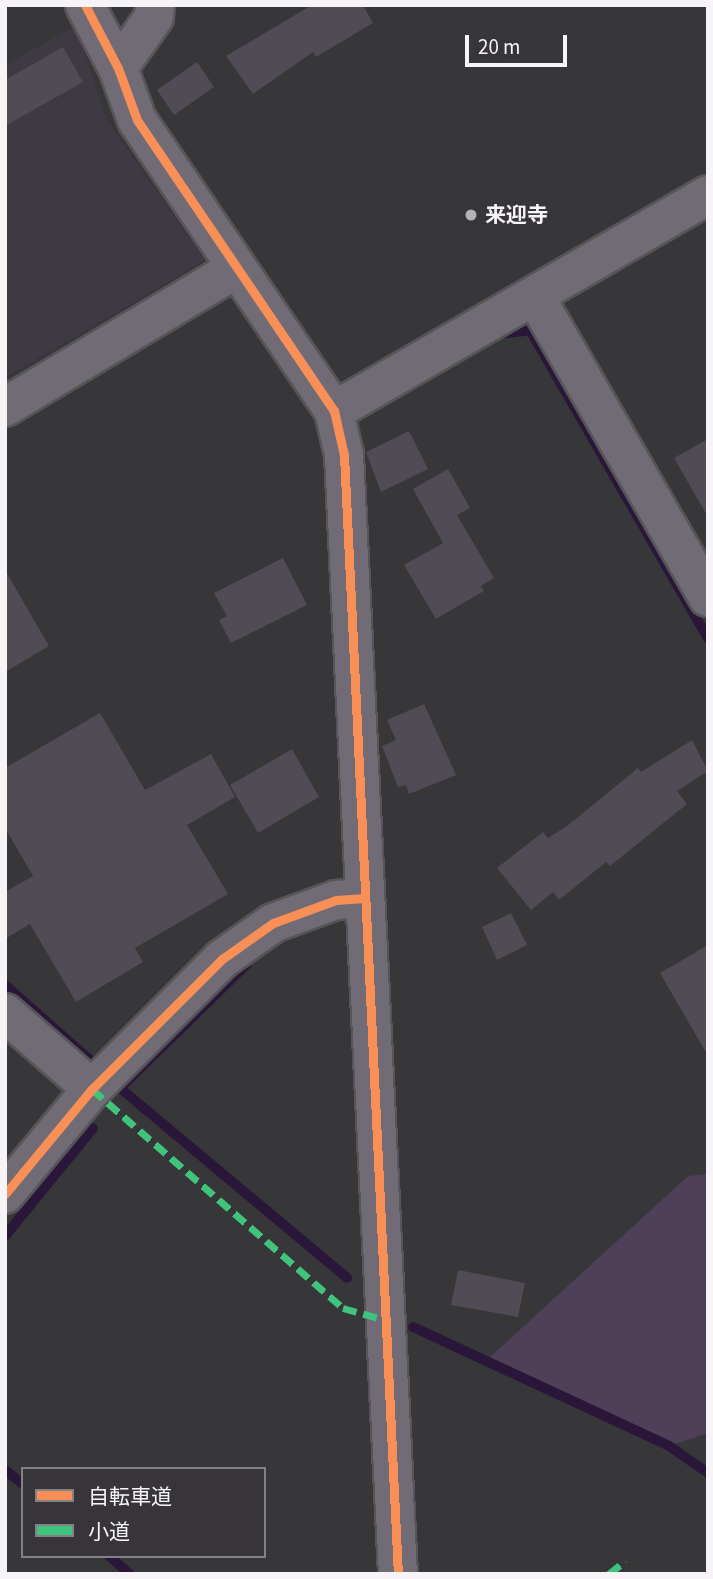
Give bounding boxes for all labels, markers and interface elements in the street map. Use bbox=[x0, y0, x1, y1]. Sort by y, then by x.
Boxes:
scale bar bbox=[468, 21, 570, 65]
text: 20 m bbox=[478, 32, 520, 62]
place label: 来迎寺 bbox=[485, 202, 548, 228]
marker: 来迎寺 bbox=[463, 207, 479, 223]
legend bbox=[21, 1467, 266, 1558]
text: 自転車道 bbox=[88, 1482, 172, 1512]
text: 小道 bbox=[88, 1517, 130, 1547]

